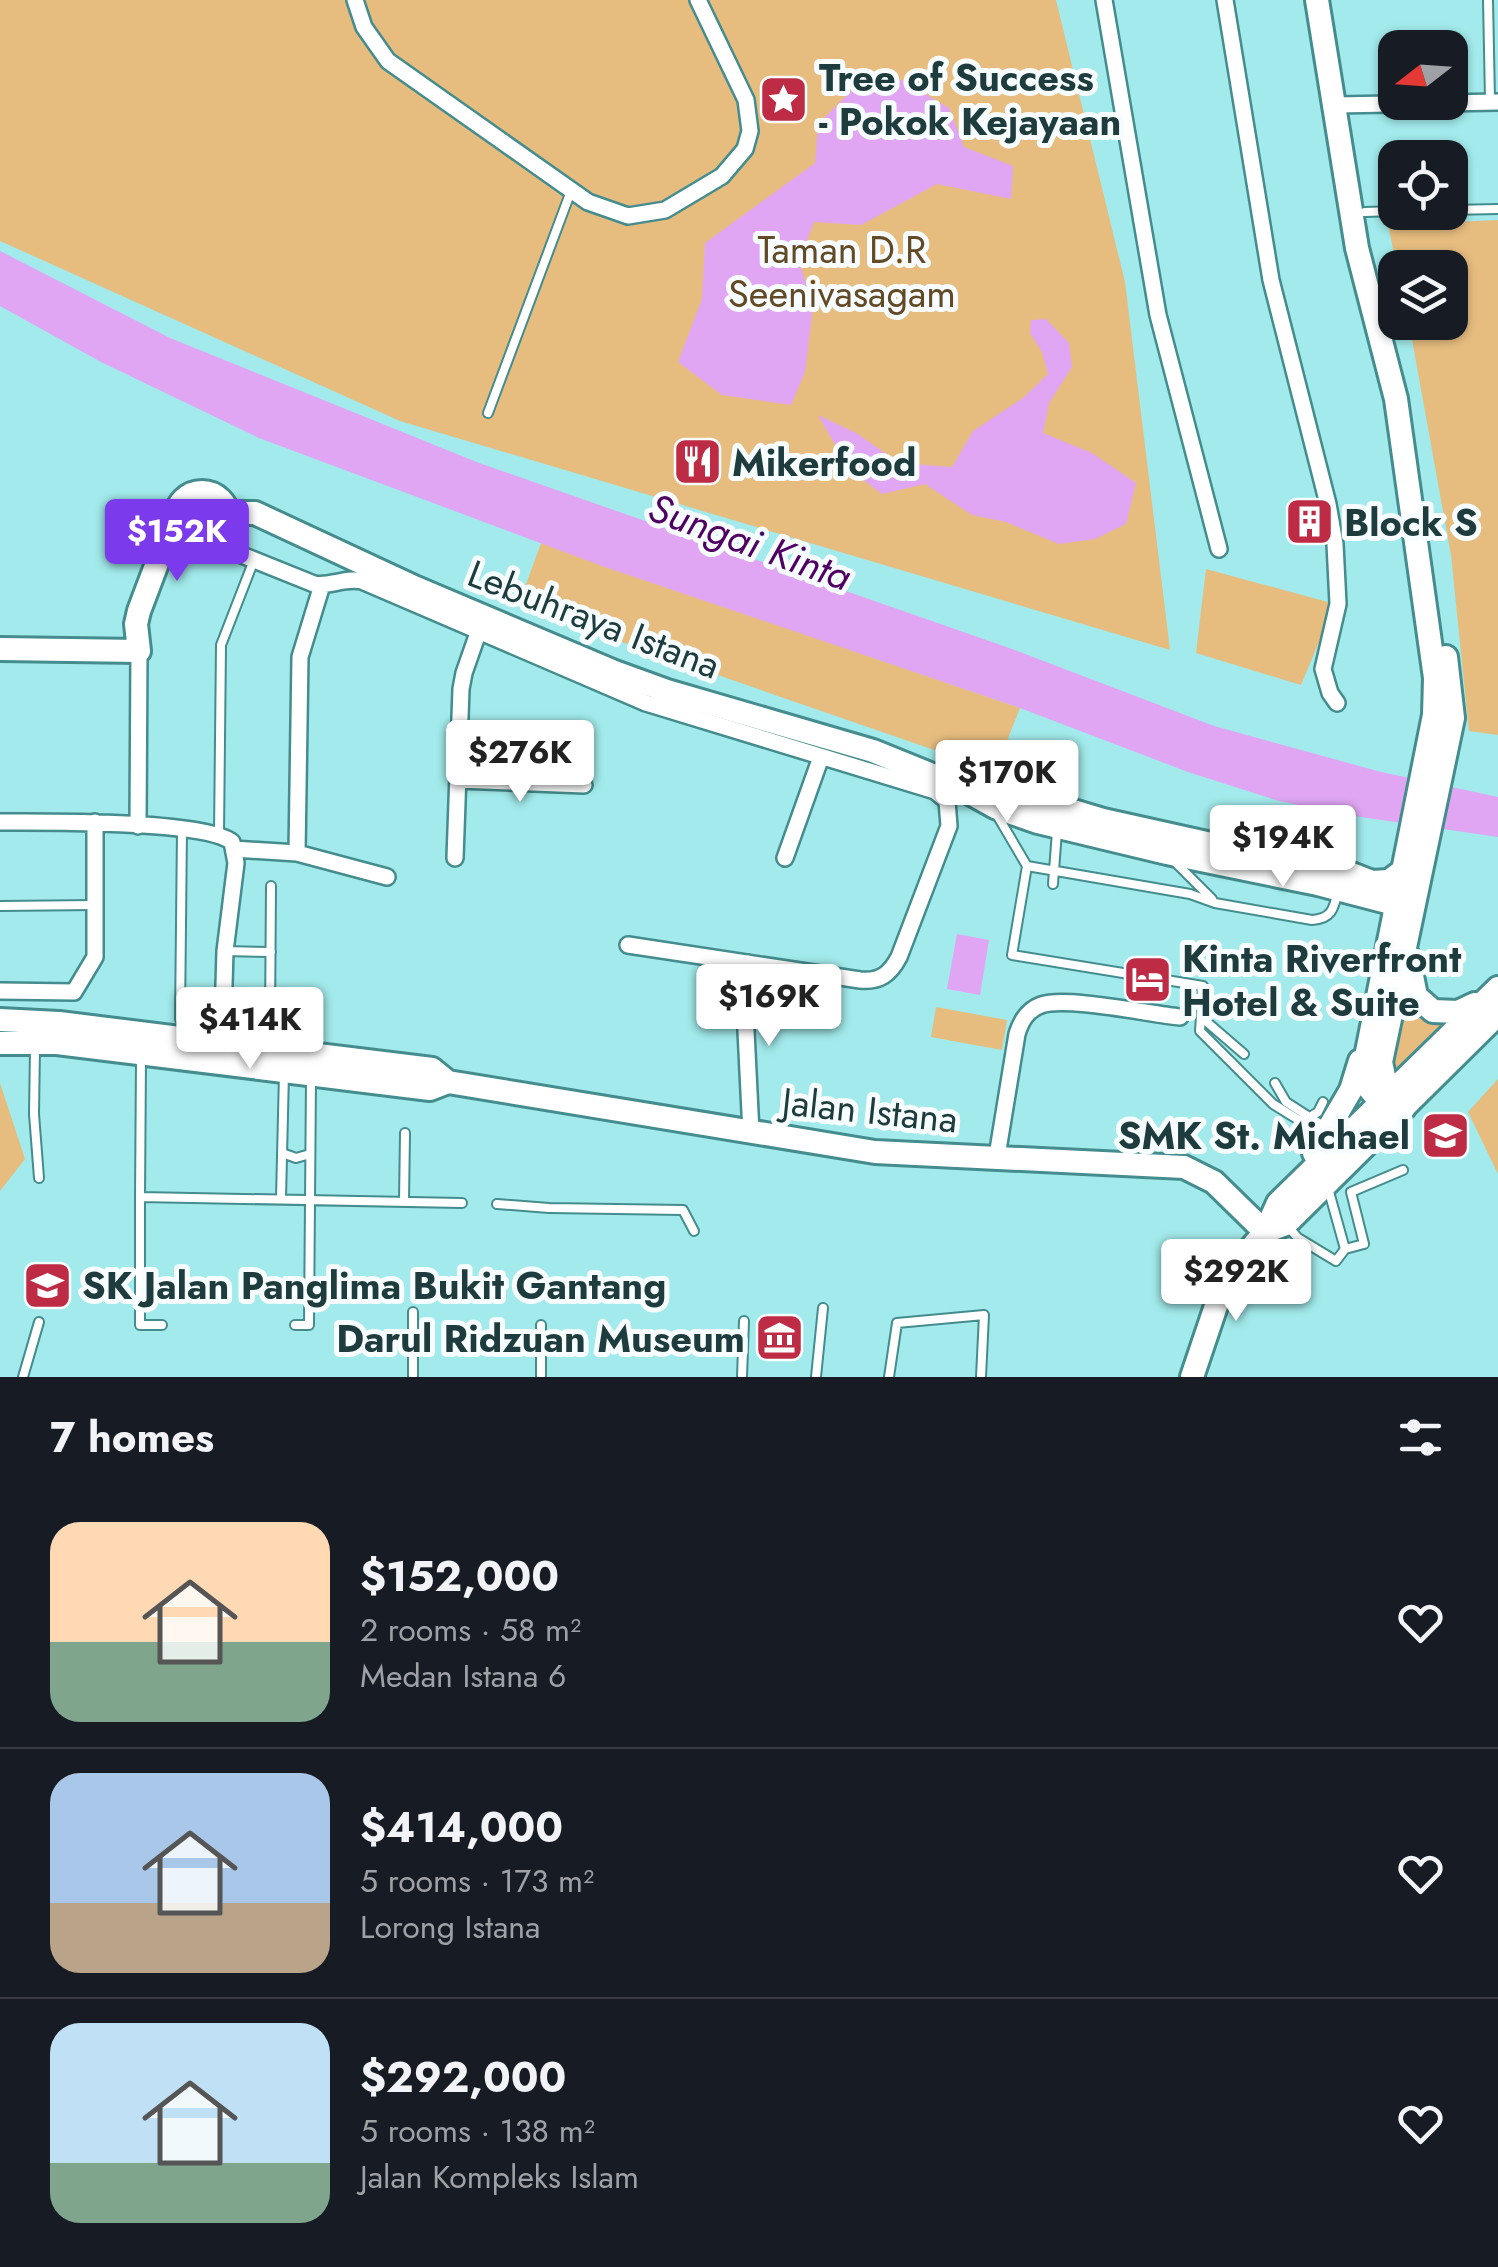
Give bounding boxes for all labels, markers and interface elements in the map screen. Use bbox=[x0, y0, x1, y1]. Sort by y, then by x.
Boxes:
north arrow bbox=[1378, 30, 1468, 120]
map controls bbox=[1378, 30, 1468, 340]
place label: Tree of Success - Pokok Kejayaan bbox=[819, 50, 1121, 149]
place icon: Tree of Success - Pokok Kejayaan bbox=[758, 73, 810, 125]
button: locate bbox=[1378, 140, 1468, 230]
park label: Taman D.R Seenivasagam bbox=[728, 222, 956, 321]
button: layers bbox=[1378, 250, 1468, 340]
place label: Mikerfood bbox=[732, 435, 916, 490]
restaurant icon: Mikerfood bbox=[671, 436, 723, 488]
water label: Sungai Kinta bbox=[640, 478, 860, 606]
place label: Block S bbox=[1344, 495, 1478, 550]
building icon: Block S bbox=[1283, 496, 1335, 548]
pin: $152K bbox=[107, 499, 247, 584]
text: $152K bbox=[127, 508, 227, 554]
street label: Lebuhraya Istana bbox=[460, 546, 728, 692]
pin: $276K bbox=[450, 720, 590, 805]
text: $276K bbox=[468, 729, 572, 775]
pin: $170K bbox=[937, 740, 1077, 825]
text: $170K bbox=[957, 749, 1057, 795]
pin: $194K bbox=[1213, 805, 1353, 890]
text: $194K bbox=[1232, 814, 1334, 860]
place label: Kinta Riverfront Hotel & Suite bbox=[1182, 931, 1461, 1030]
hotel icon: Kinta Riverfront Hotel & Suite bbox=[1121, 954, 1173, 1006]
pin: $169K bbox=[699, 964, 839, 1049]
text: $169K bbox=[718, 973, 820, 1019]
pin: $414K bbox=[180, 987, 320, 1072]
text: $414K bbox=[198, 996, 302, 1042]
street label: Jalan Istana bbox=[775, 1073, 960, 1147]
place label: SMK St. Michael bbox=[1118, 1108, 1410, 1163]
school or university icon: SMK St. Michael bbox=[1419, 1109, 1471, 1161]
pin: $292K bbox=[1166, 1239, 1306, 1324]
text: $292K bbox=[1183, 1248, 1289, 1294]
place label: SK Jalan Panglima Bukit Gantang bbox=[82, 1258, 666, 1313]
school or university icon: SK Jalan Panglima Bukit Gantang bbox=[21, 1259, 73, 1311]
place label: Darul Ridzuan Museum bbox=[336, 1311, 745, 1366]
museum icon: Darul Ridzuan Museum bbox=[754, 1312, 806, 1364]
text: 7 homes bbox=[50, 1407, 214, 1468]
icon: filters bbox=[1393, 1410, 1448, 1465]
text: $152,000 bbox=[360, 1546, 559, 1607]
icon: home bbox=[130, 1562, 250, 1682]
icon: heart bbox=[1393, 1595, 1448, 1650]
text: 2 rooms · 58 m² bbox=[360, 1607, 581, 1653]
text: Medan Istana 6 bbox=[360, 1653, 566, 1699]
text: $414,000 bbox=[360, 1797, 563, 1858]
icon: home bbox=[130, 1813, 250, 1933]
icon: heart bbox=[1393, 1846, 1448, 1901]
text: 5 rooms · 173 m² bbox=[360, 1858, 594, 1904]
text: Lorong Istana bbox=[360, 1904, 540, 1950]
text: $292,000 bbox=[360, 2047, 566, 2108]
icon: home bbox=[130, 2063, 250, 2183]
icon: heart bbox=[1393, 2096, 1448, 2151]
text: 5 rooms · 138 m² bbox=[360, 2108, 595, 2154]
text: Jalan Kompleks Islam bbox=[360, 2154, 639, 2200]

